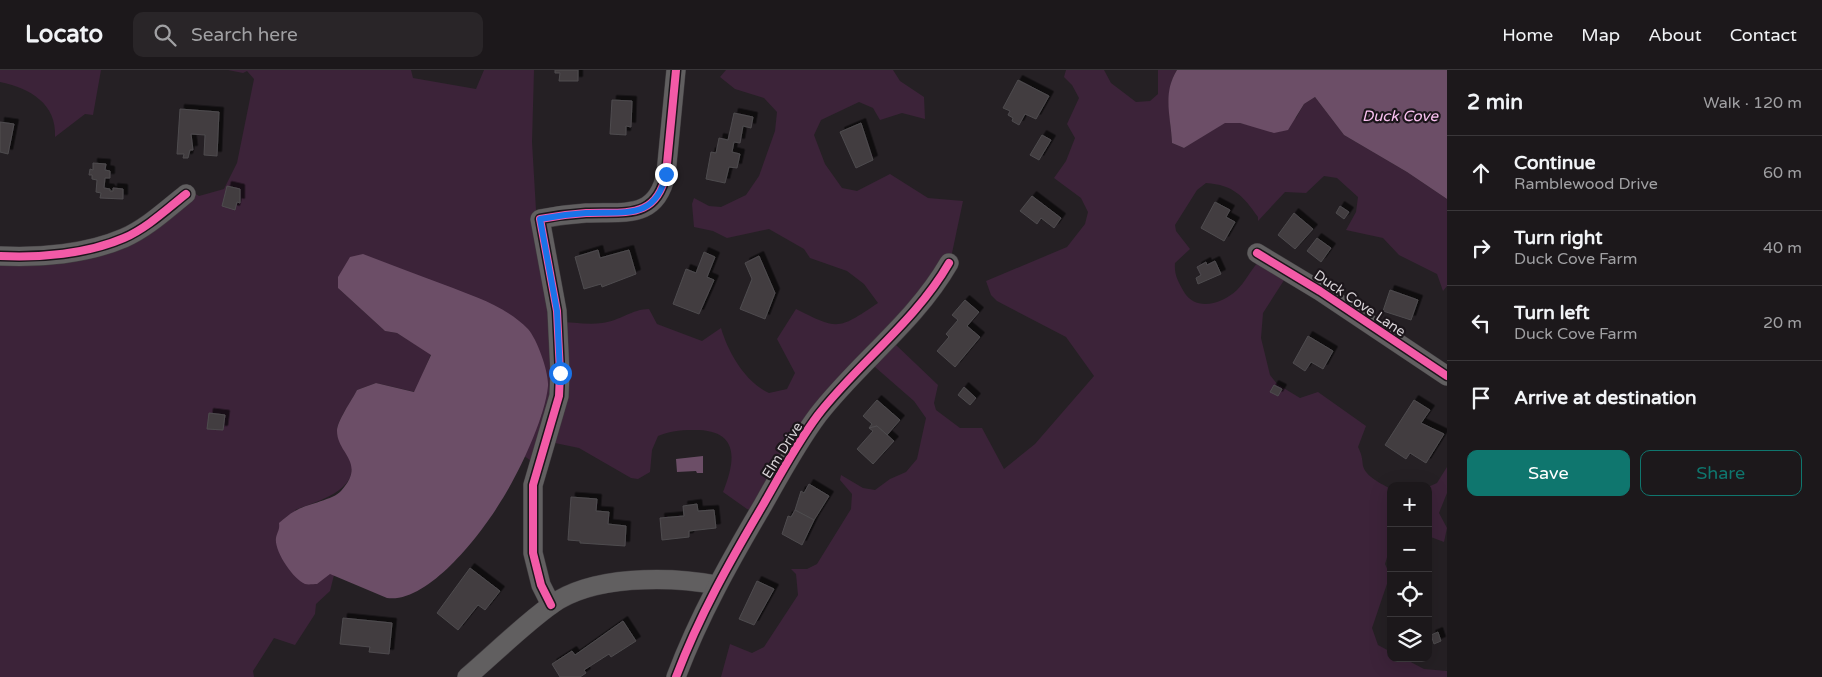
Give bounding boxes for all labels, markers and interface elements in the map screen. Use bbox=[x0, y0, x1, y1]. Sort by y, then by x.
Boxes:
search box bbox=[133, 12, 483, 57]
text: Locato bbox=[25, 20, 103, 49]
icon: search bbox=[151, 21, 179, 49]
text: Search here bbox=[191, 24, 298, 46]
text: Home bbox=[1502, 24, 1553, 46]
text: Map bbox=[1581, 24, 1620, 46]
text: About bbox=[1648, 24, 1702, 46]
text: Contact bbox=[1730, 24, 1797, 46]
text: 2 min bbox=[1467, 90, 1523, 115]
text: Walk · 120 m bbox=[1703, 93, 1802, 113]
water label: Duck Cove bbox=[1362, 107, 1439, 125]
text: Continue bbox=[1514, 152, 1596, 174]
icon: ahead bbox=[1467, 159, 1495, 187]
route end bbox=[655, 163, 678, 186]
text: 60 m bbox=[1763, 163, 1802, 183]
text: Ramblewood Drive bbox=[1514, 174, 1658, 194]
text: Turn right bbox=[1514, 227, 1602, 249]
icon: right bbox=[1467, 234, 1495, 262]
text: 40 m bbox=[1763, 238, 1802, 258]
text: Duck Cove Farm bbox=[1514, 249, 1637, 269]
street label: Duck Cove Lane bbox=[1311, 266, 1409, 340]
text: Turn left bbox=[1514, 302, 1590, 324]
icon: left bbox=[1467, 309, 1495, 337]
text: 20 m bbox=[1763, 313, 1802, 333]
text: Duck Cove Farm bbox=[1514, 324, 1637, 344]
route start bbox=[549, 362, 572, 385]
icon: arrive bbox=[1467, 384, 1495, 412]
text: Arrive at destination bbox=[1514, 387, 1697, 409]
street label: Elm Drive bbox=[758, 419, 806, 482]
button: Save bbox=[1467, 450, 1630, 496]
button: Share bbox=[1640, 450, 1802, 496]
map controls bbox=[1387, 482, 1432, 662]
button: + bbox=[1387, 482, 1432, 527]
button: − bbox=[1387, 527, 1432, 572]
button: locate bbox=[1387, 572, 1432, 617]
button: layers bbox=[1387, 617, 1432, 662]

